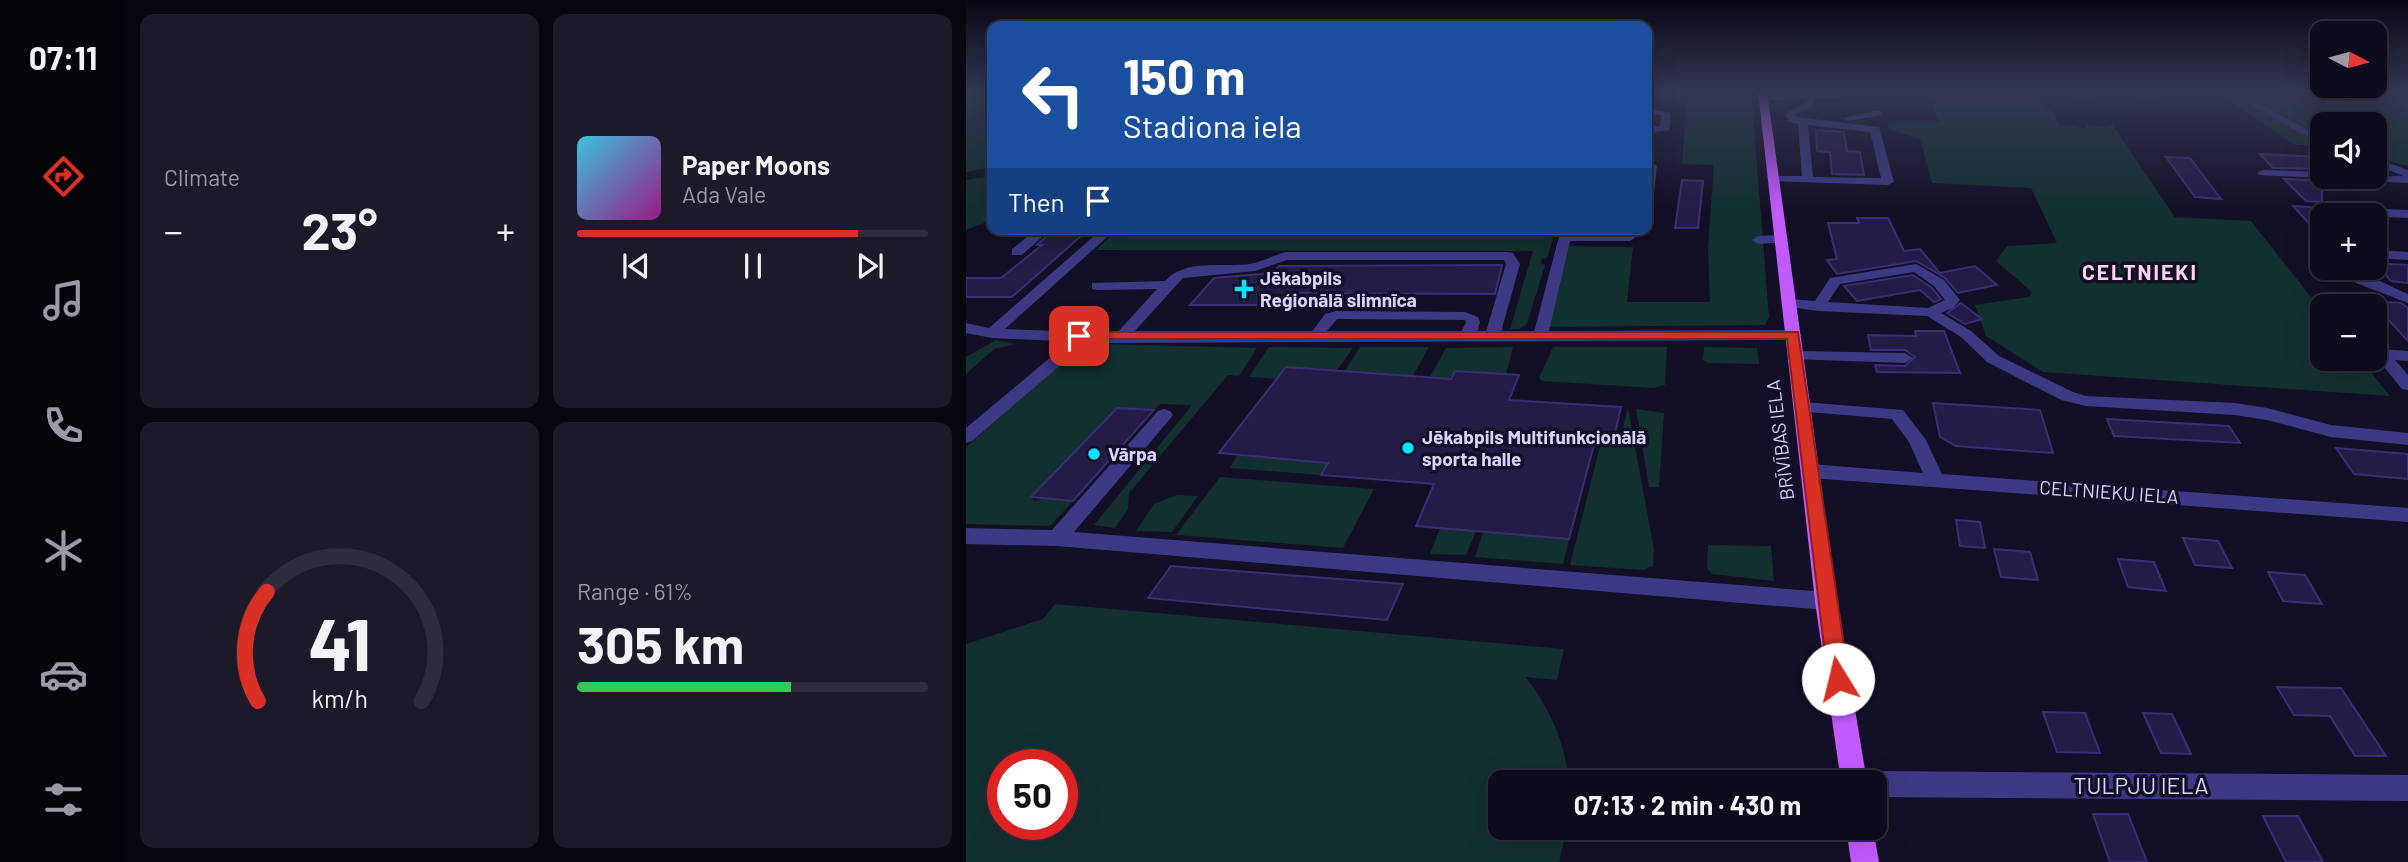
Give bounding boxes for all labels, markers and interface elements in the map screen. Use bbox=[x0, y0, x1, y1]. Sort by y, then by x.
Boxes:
north arrow bbox=[2310, 21, 2387, 98]
map controls bbox=[2310, 21, 2387, 371]
text: 07:11 bbox=[29, 38, 97, 76]
text: 150 m bbox=[1123, 46, 1245, 105]
icon: left bbox=[1008, 49, 1099, 140]
text: Stadiona iela bbox=[1123, 106, 1302, 144]
button: sound bbox=[2310, 112, 2387, 189]
text: Paper Moons bbox=[682, 149, 830, 180]
icon: directions bbox=[39, 152, 88, 201]
text: Climate bbox=[164, 163, 240, 191]
text: Ada Vale bbox=[682, 180, 766, 208]
icon: arrive bbox=[1079, 182, 1117, 220]
text: Then bbox=[1008, 186, 1065, 217]
text: 23° bbox=[301, 198, 378, 260]
button: + bbox=[2310, 203, 2387, 280]
text: − bbox=[164, 207, 183, 253]
text: + bbox=[496, 207, 515, 253]
icon: previous bbox=[617, 247, 655, 285]
icon: pause bbox=[734, 247, 772, 285]
icon: next bbox=[851, 247, 889, 285]
district label: CELTNIEKI bbox=[2082, 259, 2198, 284]
place label: Jēkabpils Reģionālā slimnīca bbox=[1260, 266, 1417, 311]
icon: music bbox=[39, 276, 88, 325]
marker: Jēkabpils Reģionālā slimnīca bbox=[1234, 279, 1254, 299]
button: − bbox=[2310, 294, 2387, 371]
pin bbox=[1049, 306, 1109, 366]
icon: arrive bbox=[1060, 317, 1098, 355]
street label: BRĪVĪBAS IELA bbox=[1761, 378, 1798, 502]
icon: phone bbox=[39, 401, 88, 450]
place label: Jēkabpils Multifunkcionālā sporta halle bbox=[1422, 425, 1646, 470]
marker: Jēkabpils Multifunkcionālā sporta halle bbox=[1400, 440, 1416, 456]
place label: Vārpa bbox=[1108, 442, 1157, 465]
marker: Vārpa bbox=[1086, 446, 1102, 462]
street label: CELTNIEKU IELA bbox=[2039, 475, 2179, 508]
icon: climate bbox=[39, 526, 88, 575]
text: Range · 61% bbox=[577, 577, 693, 605]
text: 41 bbox=[308, 598, 371, 686]
text: 305 km bbox=[577, 612, 744, 674]
position arrow bbox=[1801, 642, 1875, 716]
icon: car bbox=[39, 650, 88, 699]
text: km/h bbox=[311, 683, 368, 713]
speed limit sign: 50 bbox=[987, 749, 1078, 840]
street label: TULPJU IELA bbox=[2073, 771, 2209, 799]
icon: filters bbox=[39, 775, 88, 824]
text: 07:13 · 2 min · 430 m bbox=[1574, 789, 1801, 820]

